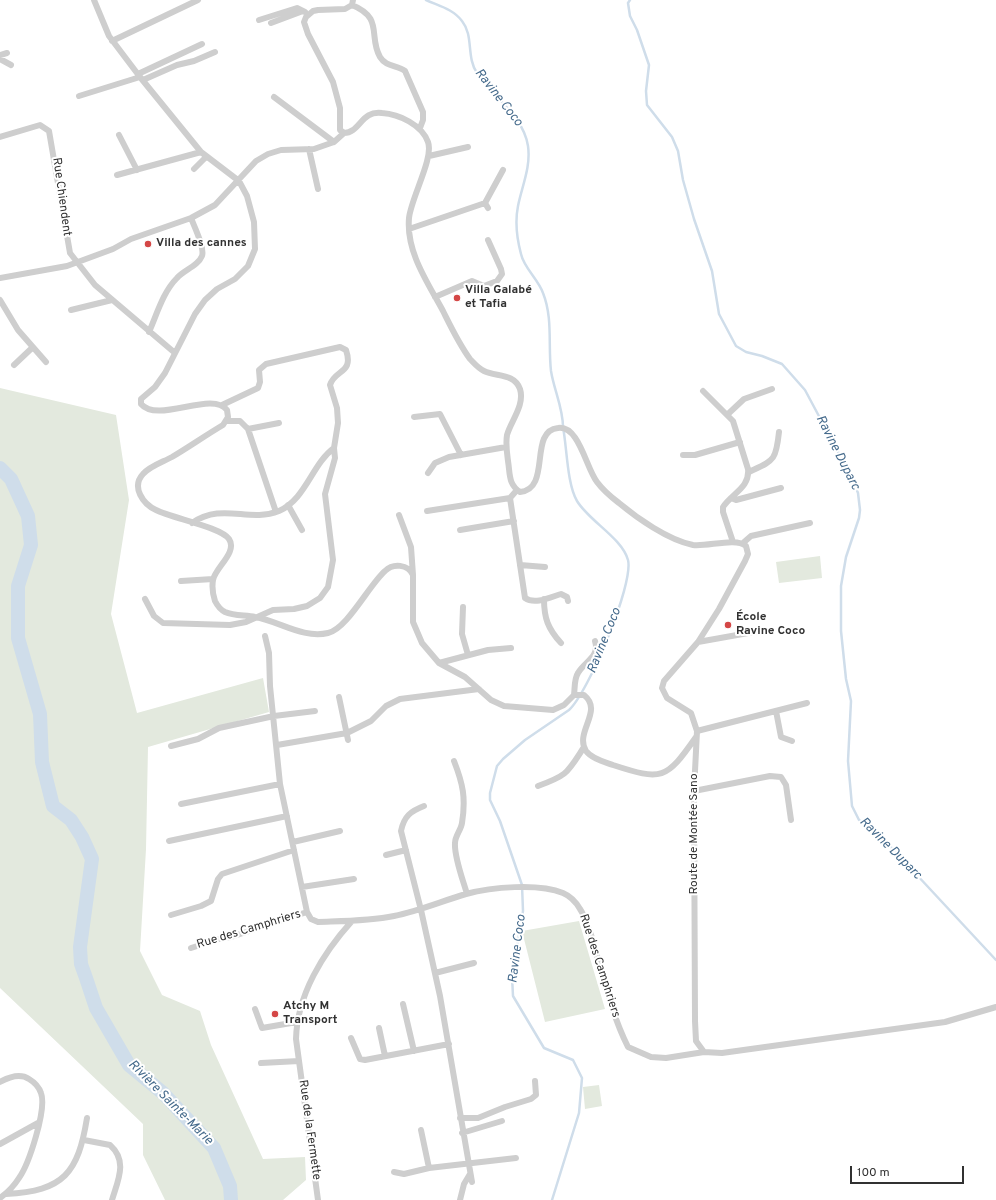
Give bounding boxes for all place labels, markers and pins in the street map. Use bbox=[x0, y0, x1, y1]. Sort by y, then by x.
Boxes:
place label: Villa des cannes bbox=[156, 237, 247, 251]
marker: Villa des cannes bbox=[143, 239, 153, 249]
place label: Villa Galabé et Tafia bbox=[465, 284, 532, 312]
marker: Villa Galabé et Tafia bbox=[452, 293, 462, 303]
place label: École Ravine Coco bbox=[736, 611, 805, 639]
marker: École Ravine Coco bbox=[723, 620, 733, 630]
place label: Atchy M Transport bbox=[283, 1000, 338, 1028]
marker: Atchy M Transport bbox=[270, 1009, 280, 1019]

